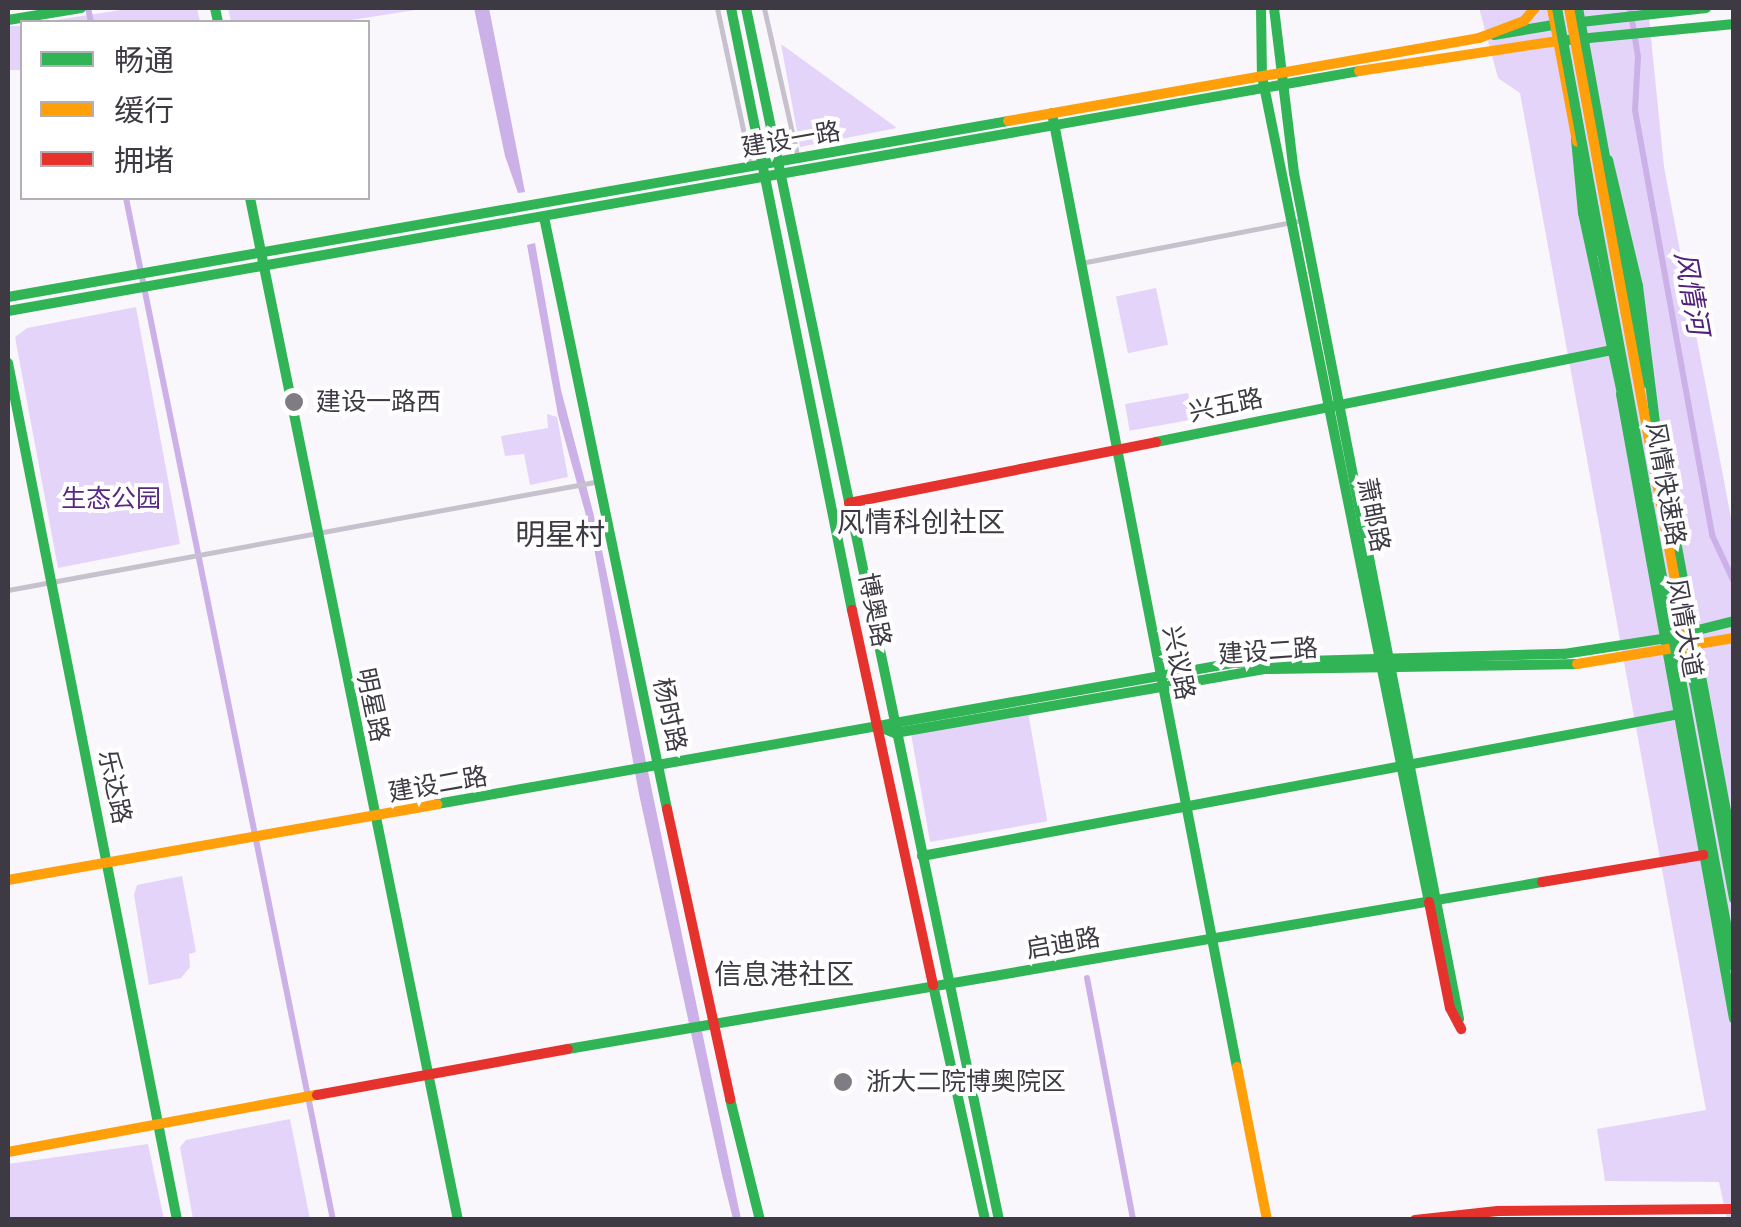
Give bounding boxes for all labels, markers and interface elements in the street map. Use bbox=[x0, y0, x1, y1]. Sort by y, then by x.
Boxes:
legend bbox=[20, 20, 370, 200]
text: 畅通 bbox=[114, 40, 174, 83]
text: 缓行 bbox=[114, 90, 174, 133]
street label: 建设一路 bbox=[739, 117, 843, 163]
text: 拥堵 bbox=[114, 140, 174, 183]
water label: 风情河 bbox=[1667, 249, 1715, 337]
street label: 兴五路 bbox=[1186, 384, 1266, 428]
place label: 建设一路西 bbox=[316, 387, 441, 417]
marker: 建设一路西 bbox=[281, 389, 307, 415]
street label: 风情快速路 bbox=[1639, 420, 1691, 548]
street label: 萧邮路 bbox=[1351, 475, 1395, 555]
park label: 生态公园 bbox=[61, 484, 161, 514]
district label: 风情科创社区 bbox=[837, 506, 1005, 540]
district label: 明星村 bbox=[515, 518, 605, 554]
street label: 博奥路 bbox=[852, 570, 896, 650]
street label: 风情大道 bbox=[1661, 576, 1707, 680]
street label: 兴议路 bbox=[1156, 623, 1200, 703]
street label: 建设二路 bbox=[1217, 634, 1319, 670]
street label: 明星路 bbox=[350, 665, 394, 745]
street label: 杨时路 bbox=[647, 675, 691, 755]
street label: 乐达路 bbox=[92, 747, 136, 827]
street label: 建设二路 bbox=[386, 762, 490, 808]
street label: 启迪路 bbox=[1023, 923, 1103, 965]
district label: 信息港社区 bbox=[714, 958, 854, 992]
place label: 浙大二院博奥院区 bbox=[866, 1067, 1066, 1097]
marker: 浙大二院博奥院区 bbox=[830, 1069, 856, 1095]

